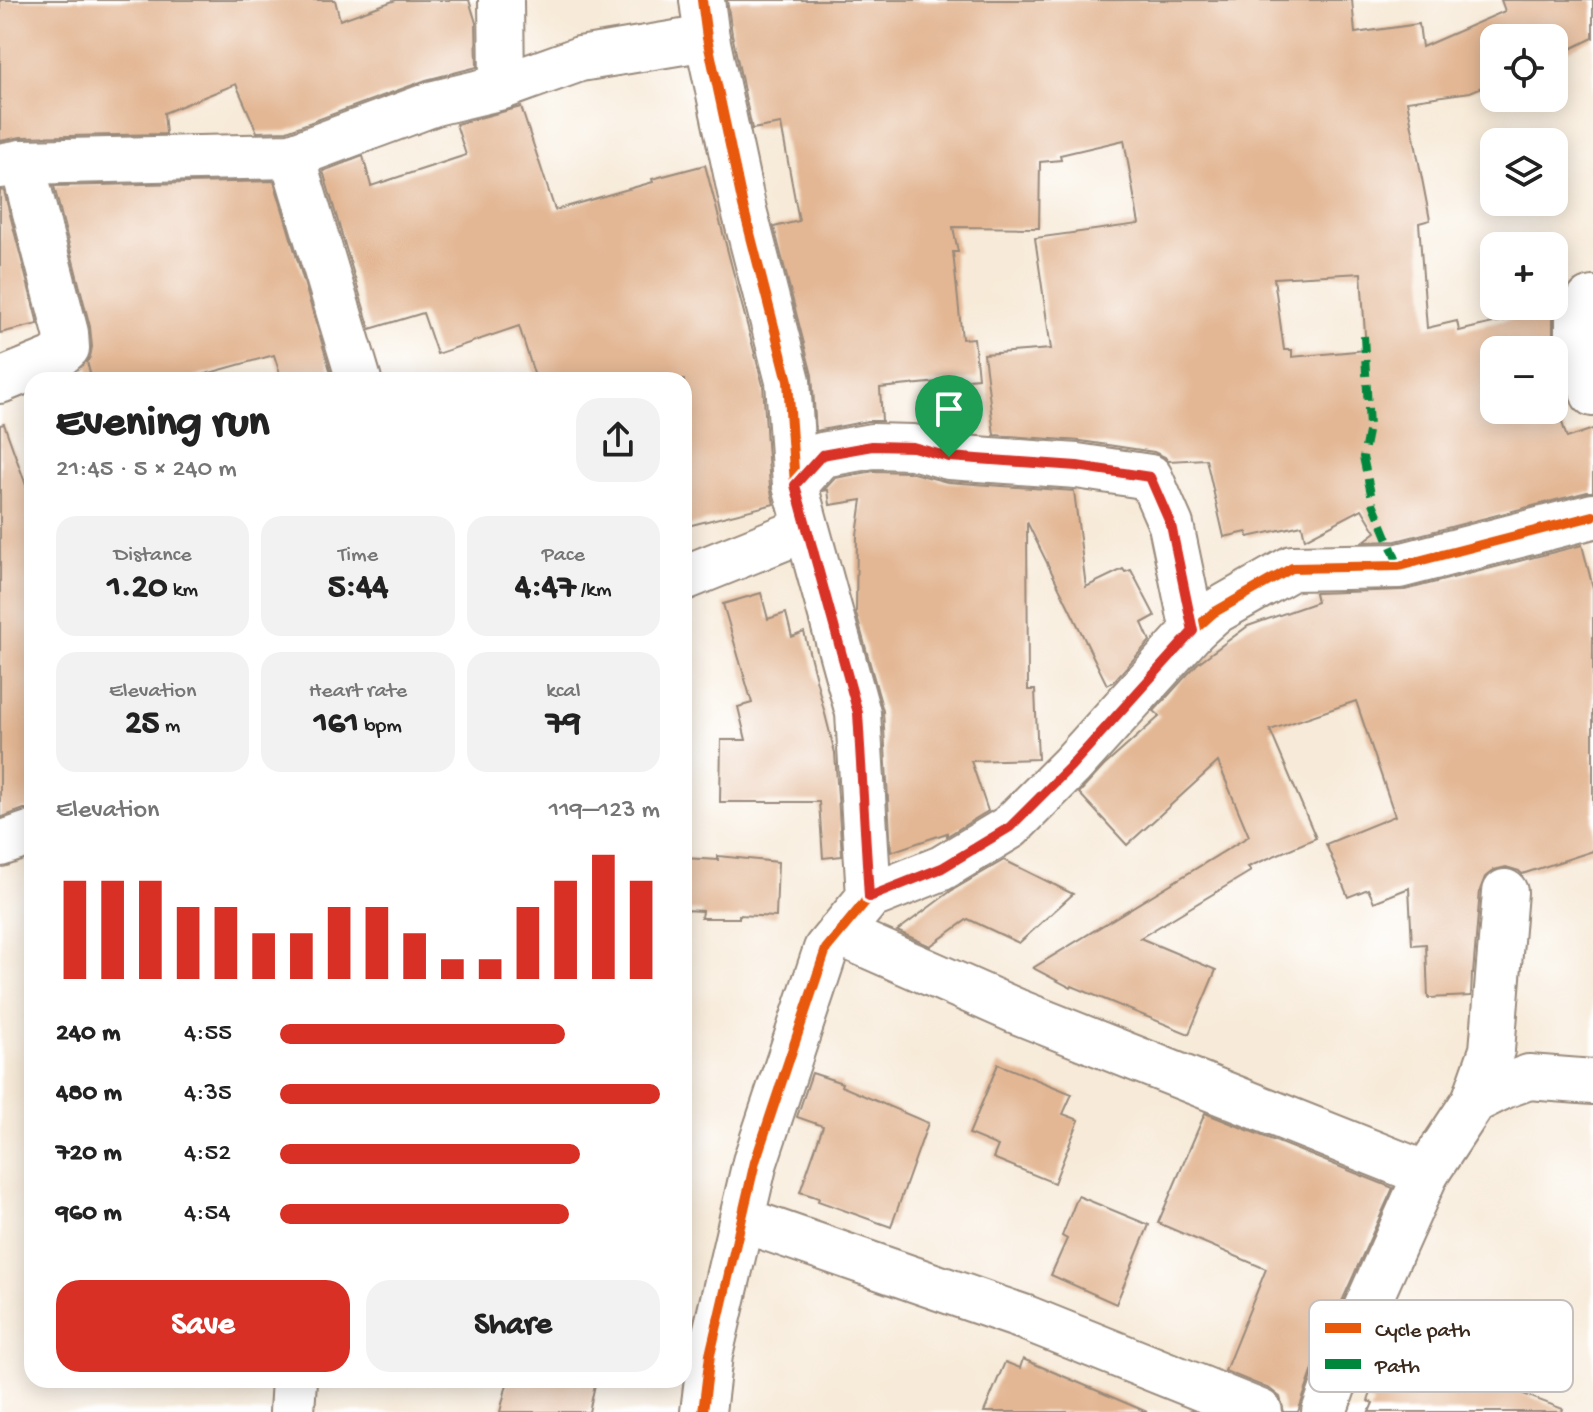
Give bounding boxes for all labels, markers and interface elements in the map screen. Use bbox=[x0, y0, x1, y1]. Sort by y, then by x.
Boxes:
map controls bbox=[1480, 24, 1568, 424]
button: locate bbox=[1480, 24, 1568, 112]
button: layers bbox=[1480, 128, 1568, 216]
button: + bbox=[1480, 232, 1568, 320]
button: − bbox=[1480, 336, 1568, 424]
pin bbox=[915, 375, 983, 457]
icon: arrive bbox=[927, 387, 971, 431]
button: share bbox=[576, 398, 660, 482]
text: Evening run bbox=[56, 399, 269, 451]
text: 21:45 · 5 × 240 m bbox=[56, 455, 237, 486]
text: Distance bbox=[114, 543, 192, 569]
text: Time bbox=[338, 543, 378, 569]
text: Pace bbox=[542, 543, 585, 569]
text: 1.20 bbox=[107, 569, 168, 609]
text: 5:44 bbox=[328, 569, 388, 609]
text: 4:47 bbox=[515, 569, 576, 609]
text: km bbox=[168, 578, 198, 604]
text: /km bbox=[576, 578, 612, 604]
text: Elevation bbox=[109, 679, 196, 705]
text: Heart rate bbox=[309, 679, 407, 705]
text: kcal bbox=[546, 679, 580, 705]
text: 25 bbox=[125, 705, 160, 745]
text: 161 bbox=[314, 705, 359, 745]
text: 79 bbox=[546, 705, 581, 745]
text: m bbox=[160, 714, 180, 740]
text: bpm bbox=[359, 714, 402, 740]
text: Elevation bbox=[56, 796, 159, 827]
text: 119–123 m bbox=[549, 796, 660, 827]
text: 240 m bbox=[56, 1019, 120, 1050]
text: 4:55 bbox=[184, 1019, 232, 1050]
text: 480 m bbox=[56, 1079, 122, 1110]
text: 4:35 bbox=[184, 1079, 232, 1110]
text: 720 m bbox=[56, 1139, 122, 1170]
text: 4:52 bbox=[184, 1139, 231, 1170]
text: 960 m bbox=[56, 1199, 122, 1230]
text: 4:54 bbox=[184, 1199, 230, 1230]
button: Save bbox=[56, 1280, 350, 1372]
button: Share bbox=[366, 1280, 660, 1372]
legend bbox=[1309, 1300, 1573, 1392]
text: Cycle path bbox=[1375, 1319, 1471, 1345]
text: Path bbox=[1374, 1355, 1420, 1381]

